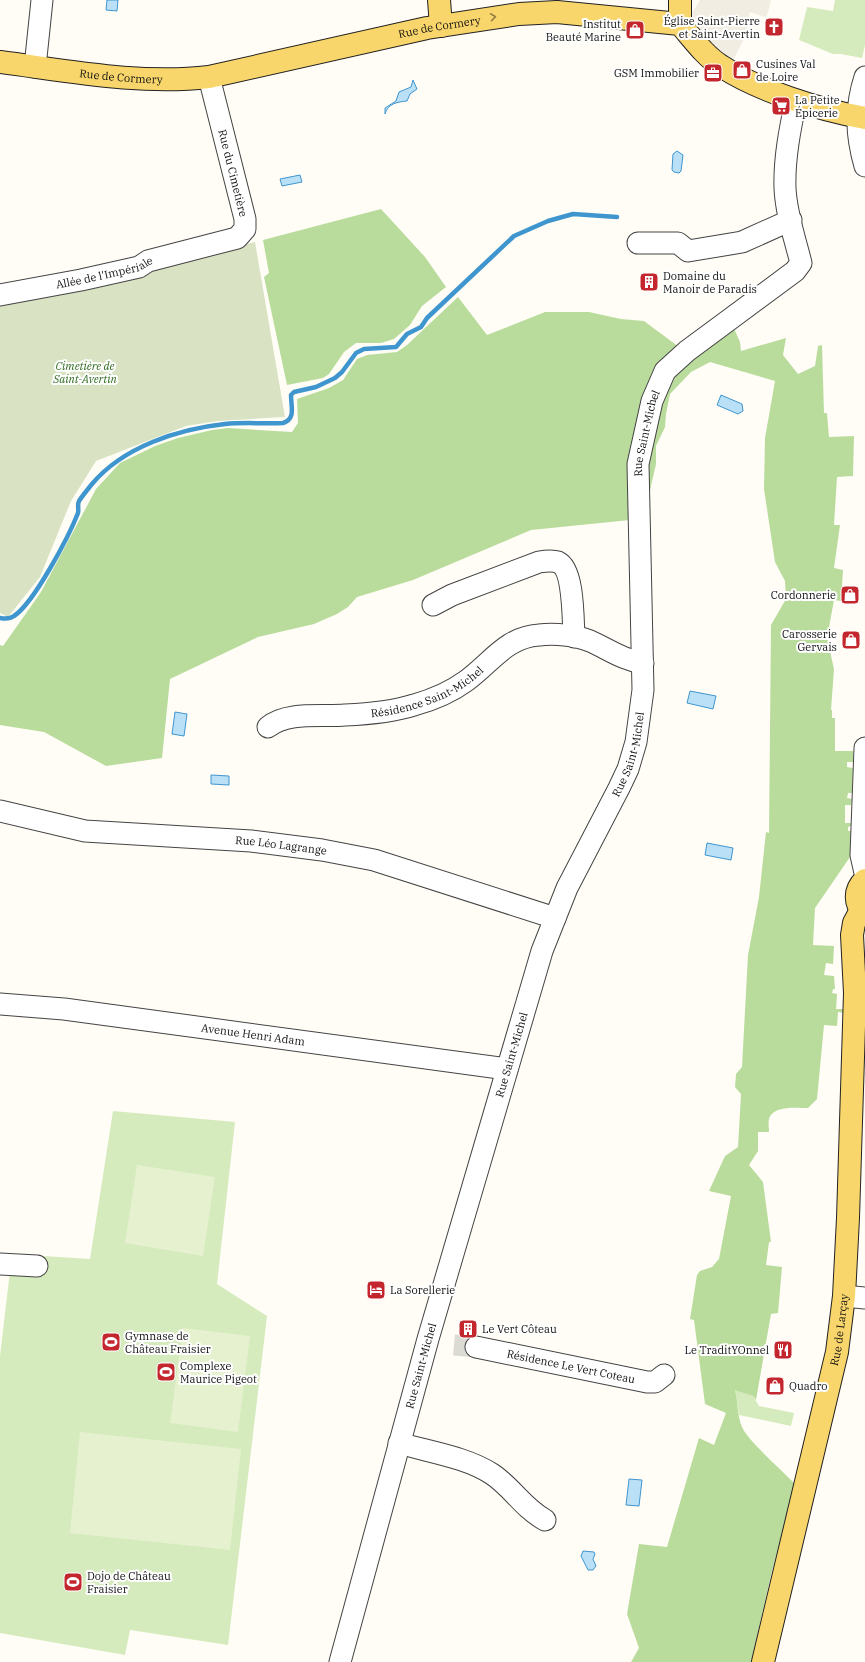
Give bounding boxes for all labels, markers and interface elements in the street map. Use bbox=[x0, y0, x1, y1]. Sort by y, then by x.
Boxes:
street label: Rue de Cormery bbox=[397, 13, 482, 41]
one-way arrow bbox=[490, 13, 497, 22]
place label: Église Saint-Pierre et Saint-Avertin bbox=[664, 14, 760, 41]
church icon: Église Saint-Pierre et Saint-Avertin bbox=[763, 16, 785, 38]
place label: Institut Beauté Marine bbox=[546, 17, 621, 44]
shop icon: Institut Beauté Marine bbox=[624, 19, 646, 41]
place label: Cusines Val de Loire bbox=[756, 57, 816, 84]
shop icon: Cusines Val de Loire bbox=[731, 59, 753, 81]
office icon: GSM Immobilier bbox=[702, 62, 724, 84]
street label: Rue de Cormery bbox=[79, 66, 163, 86]
place label: GSM Immobilier bbox=[614, 66, 699, 80]
place label: La Petite Épicerie bbox=[795, 93, 840, 120]
supermarket icon: La Petite Épicerie bbox=[770, 95, 792, 117]
street label: Rue du Cimetière bbox=[215, 128, 251, 218]
street label: Allée de l'Impériale bbox=[55, 253, 154, 292]
place label: Domaine du Manoir de Paradis bbox=[663, 269, 757, 296]
building icon: Domaine du Manoir de Paradis bbox=[638, 271, 660, 293]
park label: Cimetière de Saint-Avertin bbox=[52, 359, 117, 386]
street label: Rue Saint-Michel bbox=[631, 388, 663, 477]
shop icon: Cordonnerie bbox=[839, 584, 861, 606]
place label: Cordonnerie bbox=[771, 588, 836, 602]
place label: Carosserie Gervais bbox=[782, 627, 837, 654]
shop icon: Carosserie Gervais bbox=[840, 629, 862, 651]
street label: Résidence Saint-Michel bbox=[370, 663, 486, 720]
street label: Rue Saint-Michel bbox=[609, 711, 647, 799]
street label: Rue Léo Lagrange bbox=[235, 833, 328, 858]
street label: Rue Saint-Michel bbox=[492, 1010, 531, 1099]
street label: Avenue Henri Adam bbox=[200, 1021, 306, 1049]
hotel icon: La Sorellerie bbox=[365, 1279, 387, 1301]
place label: La Sorellerie bbox=[390, 1283, 455, 1297]
street label: Rue de Larçay bbox=[827, 1293, 851, 1367]
building icon: Le Vert Côteau bbox=[457, 1318, 479, 1340]
street label: Rue Saint-Michel bbox=[402, 1321, 439, 1410]
place label: Le Vert Côteau bbox=[482, 1322, 557, 1336]
place label: Gymnase de Château Fraisier bbox=[125, 1329, 211, 1356]
sports icon: Gymnase de Château Fraisier bbox=[100, 1331, 122, 1353]
restaurant icon: Le TraditYOnnel bbox=[772, 1339, 794, 1361]
place label: Le TraditYOnnel bbox=[685, 1343, 769, 1357]
street label: Résidence Le Vert Coteau bbox=[506, 1346, 637, 1386]
place label: Complexe Maurice Pigeot bbox=[180, 1359, 257, 1386]
sports icon: Complexe Maurice Pigeot bbox=[155, 1361, 177, 1383]
shop icon: Quadro bbox=[764, 1375, 786, 1397]
place label: Quadro bbox=[789, 1379, 827, 1393]
place label: Dojo de Château Fraisier bbox=[87, 1569, 171, 1596]
sports icon: Dojo de Château Fraisier bbox=[62, 1571, 84, 1593]

